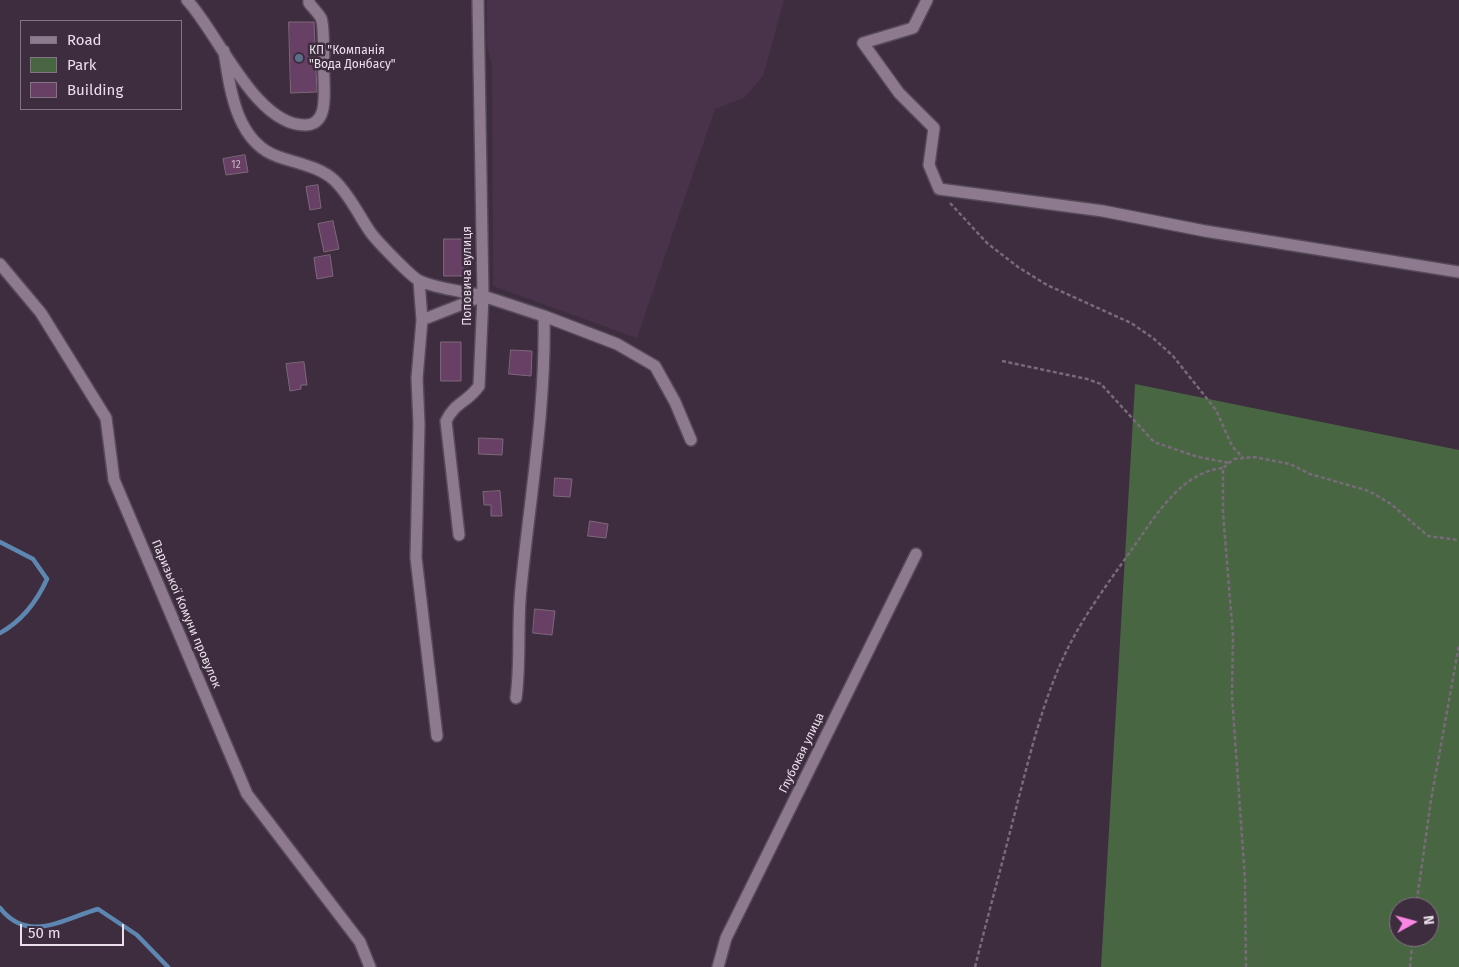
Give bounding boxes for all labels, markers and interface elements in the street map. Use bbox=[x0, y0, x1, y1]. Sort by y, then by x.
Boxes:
legend bbox=[20, 20, 182, 110]
text: Road bbox=[67, 31, 102, 49]
place label: КП "Компанія "Вода Донбасу" bbox=[309, 44, 396, 72]
marker: КП "Компанія "Вода Донбасу" bbox=[293, 52, 305, 64]
text: Park bbox=[67, 56, 97, 74]
text: Building bbox=[67, 81, 123, 99]
house number: 12 bbox=[231, 159, 241, 171]
street label: Поповича вулиця bbox=[461, 226, 475, 326]
street label: Паризької Комуни провулок bbox=[148, 538, 224, 690]
street label: Глубокая улица bbox=[776, 711, 828, 795]
north arrow bbox=[1389, 897, 1439, 947]
scale bar bbox=[22, 914, 126, 946]
text: N bbox=[1419, 915, 1437, 926]
text: 50 m bbox=[28, 924, 61, 942]

